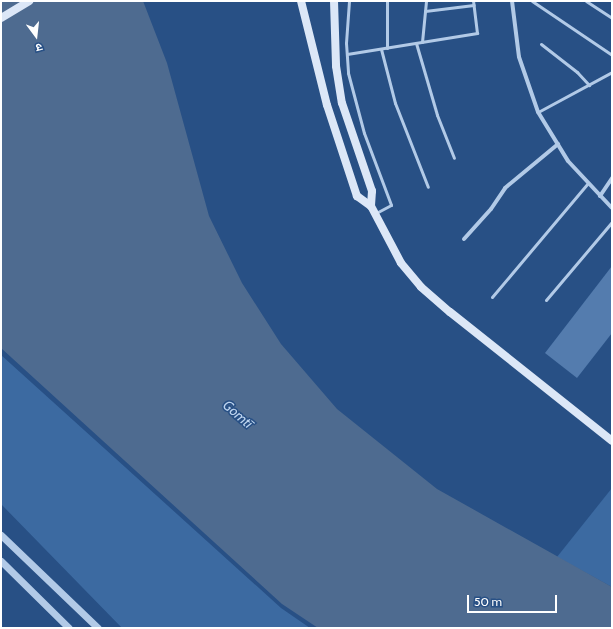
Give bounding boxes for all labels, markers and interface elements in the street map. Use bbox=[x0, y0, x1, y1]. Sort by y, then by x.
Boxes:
north arrow bbox=[16, 16, 56, 56]
text: उ bbox=[34, 40, 44, 55]
water label: Gomtī bbox=[220, 396, 256, 432]
scale bar bbox=[469, 587, 559, 613]
text: 50 m bbox=[474, 594, 502, 609]

